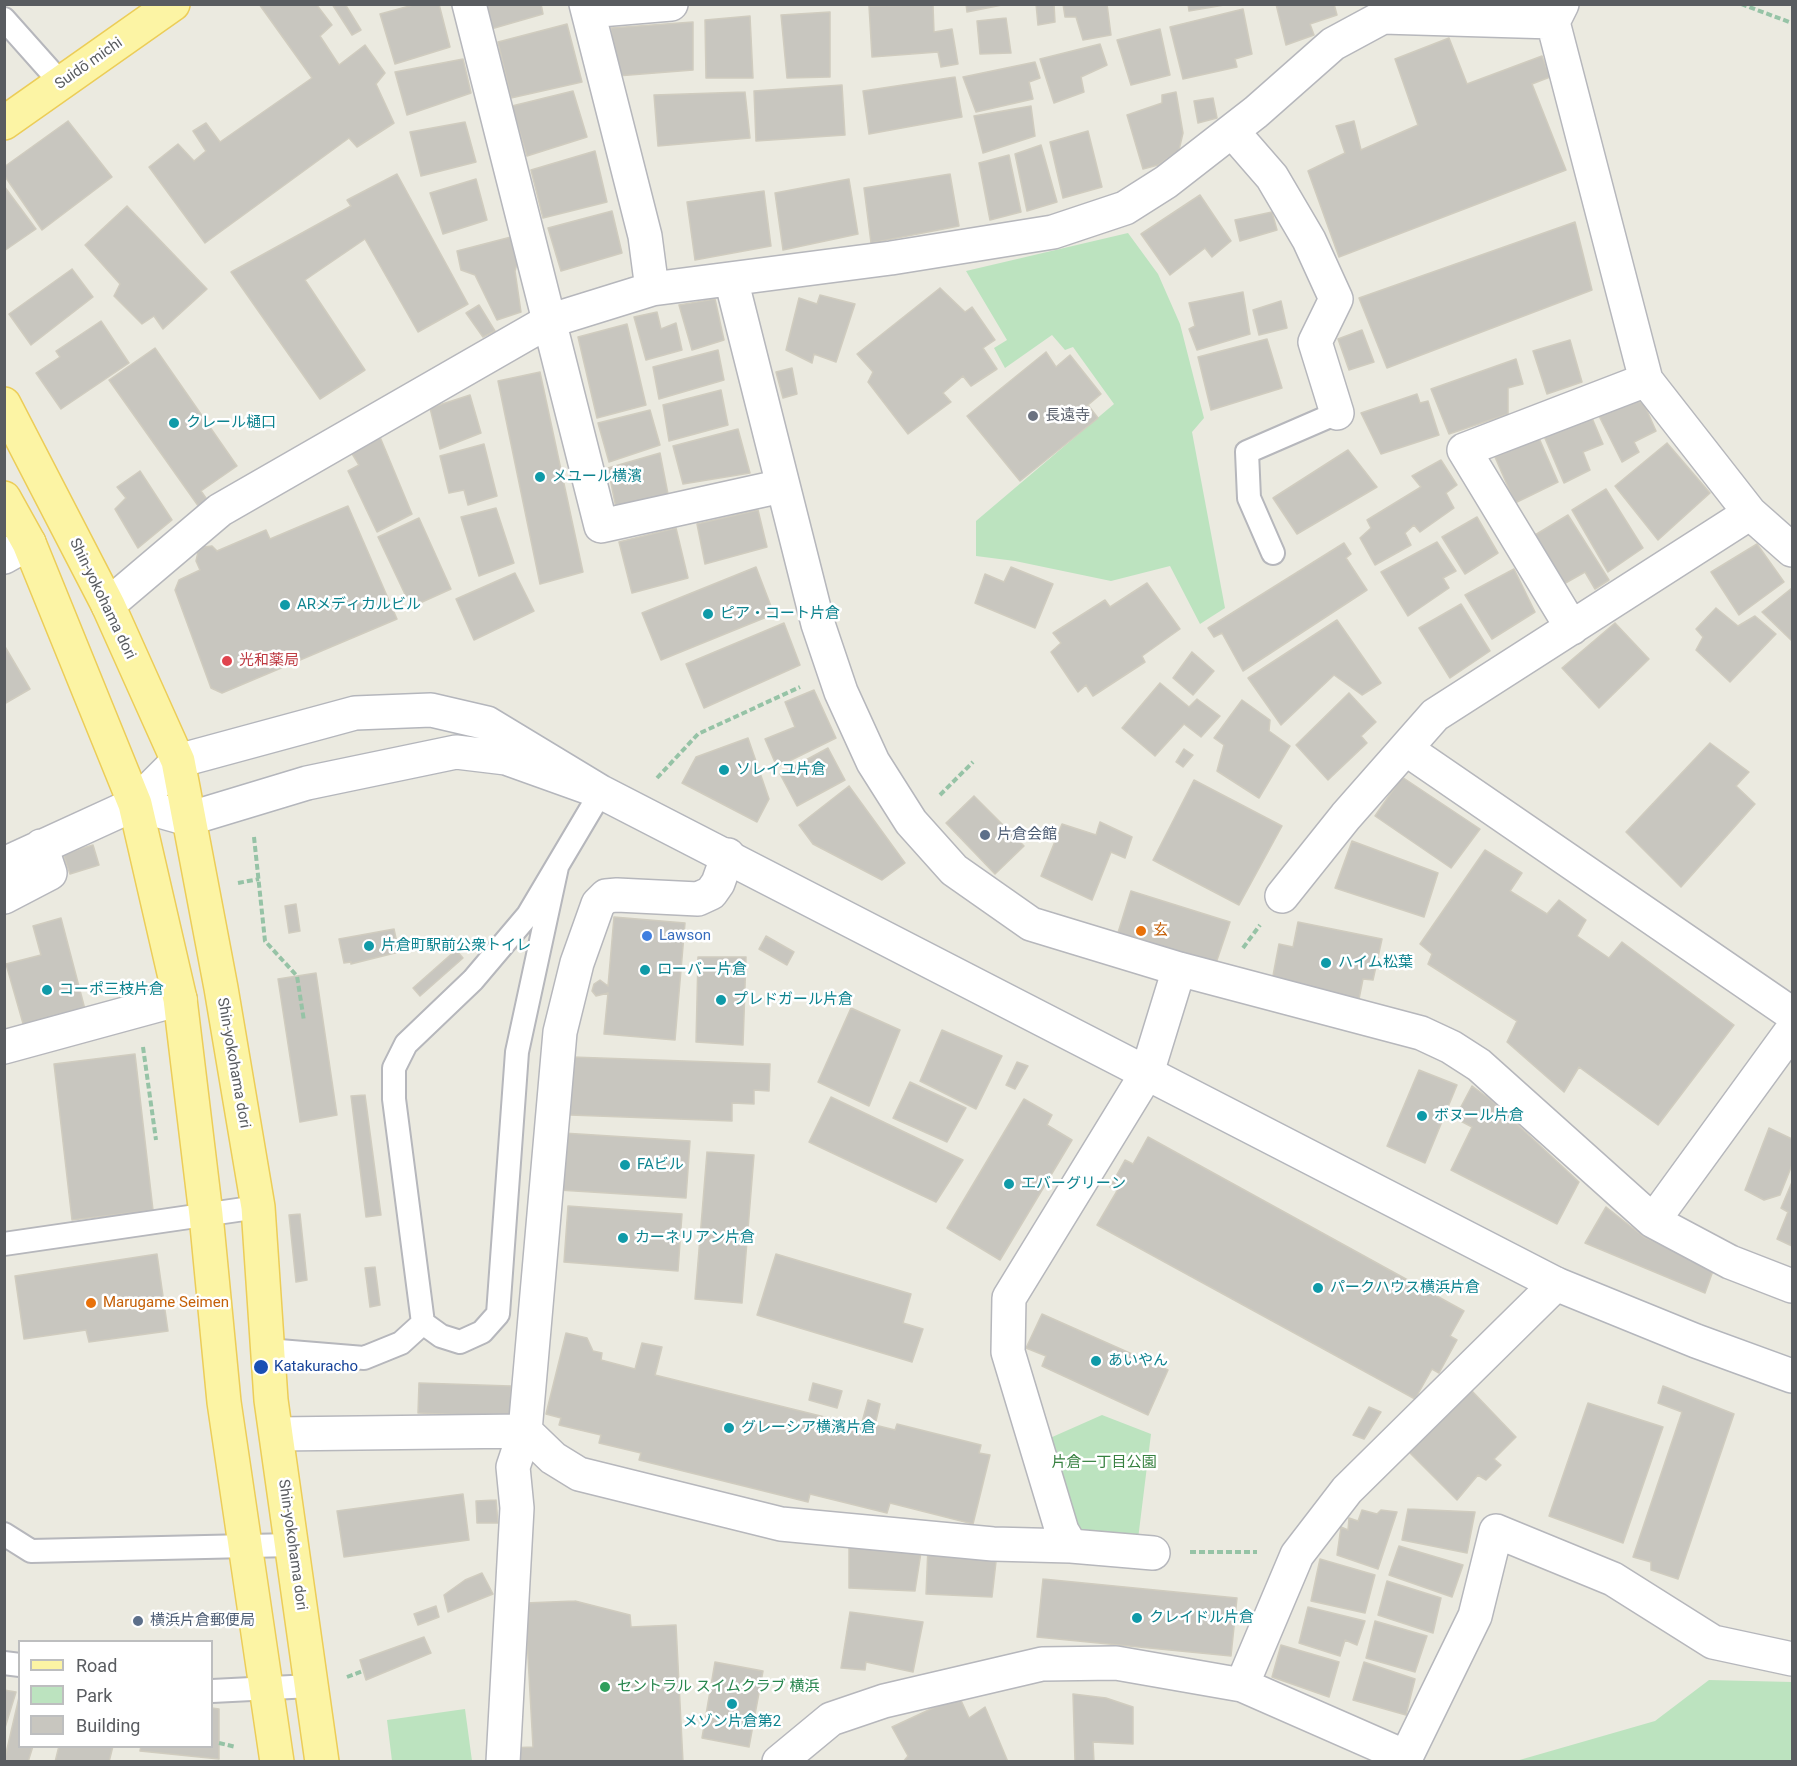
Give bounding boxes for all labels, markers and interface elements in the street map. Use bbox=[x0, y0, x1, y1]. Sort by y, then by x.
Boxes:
street label: Suidō michi bbox=[52, 34, 126, 94]
place label: 長遠寺 bbox=[1045, 407, 1090, 425]
marker: 長遠寺 bbox=[1026, 409, 1040, 423]
place label: クレール樋口 bbox=[186, 414, 276, 432]
marker: クレール樋口 bbox=[167, 416, 181, 430]
place label: メユール横濱 bbox=[552, 468, 642, 486]
marker: メユール横濱 bbox=[533, 470, 547, 484]
street label: Shin-yokohama dori bbox=[65, 536, 139, 662]
place label: ARメディカルビル bbox=[297, 596, 421, 614]
marker: ARメディカルビル bbox=[278, 598, 292, 612]
place label: ピア・コート片倉 bbox=[720, 605, 840, 623]
marker: ピア・コート片倉 bbox=[701, 607, 715, 621]
place label: 光和薬局 bbox=[239, 652, 299, 670]
marker: 光和薬局 bbox=[220, 654, 234, 668]
place label: ソレイユ片倉 bbox=[736, 761, 826, 779]
marker: ソレイユ片倉 bbox=[717, 763, 731, 777]
place label: 片倉会館 bbox=[997, 826, 1057, 844]
marker: 片倉会館 bbox=[978, 828, 992, 842]
place label: 玄 bbox=[1153, 922, 1168, 940]
marker: 玄 bbox=[1134, 924, 1148, 938]
place label: Lawson bbox=[659, 927, 711, 945]
marker: Lawson bbox=[640, 929, 654, 943]
place label: 片倉町駅前公衆トイレ bbox=[381, 937, 531, 955]
marker: 片倉町駅前公衆トイレ bbox=[362, 939, 376, 953]
place label: ハイム松葉 bbox=[1338, 954, 1413, 972]
marker: ハイム松葉 bbox=[1319, 956, 1333, 970]
place label: ローバー片倉 bbox=[657, 961, 747, 979]
marker: ローバー片倉 bbox=[638, 963, 652, 977]
place label: コーポ三枝片倉 bbox=[59, 981, 164, 999]
marker: コーポ三枝片倉 bbox=[40, 983, 54, 997]
place label: プレドガール片倉 bbox=[733, 991, 853, 1009]
marker: プレドガール片倉 bbox=[714, 993, 728, 1007]
street label: Shin-yokohama dori bbox=[213, 996, 253, 1130]
place label: ボヌール片倉 bbox=[1434, 1107, 1524, 1125]
marker: ボヌール片倉 bbox=[1415, 1109, 1429, 1123]
place label: FAビル bbox=[637, 1156, 684, 1174]
marker: FAビル bbox=[618, 1158, 632, 1172]
place label: エバーグリーン bbox=[1021, 1175, 1126, 1193]
marker: エバーグリーン bbox=[1002, 1177, 1016, 1191]
place label: カーネリアン片倉 bbox=[635, 1229, 755, 1247]
marker: カーネリアン片倉 bbox=[616, 1231, 630, 1245]
place label: パークハウス横浜片倉 bbox=[1330, 1279, 1480, 1297]
marker: パークハウス横浜片倉 bbox=[1311, 1281, 1325, 1295]
place label: Marugame Seimen bbox=[103, 1294, 229, 1312]
marker: Marugame Seimen bbox=[84, 1296, 98, 1310]
place label: あいやん bbox=[1108, 1352, 1168, 1370]
marker: あいやん bbox=[1089, 1354, 1103, 1368]
marker: Katakuracho bbox=[252, 1358, 270, 1376]
place label: Katakuracho bbox=[274, 1358, 358, 1376]
place label: グレーシア横濱片倉 bbox=[741, 1419, 876, 1437]
marker: グレーシア横濱片倉 bbox=[722, 1421, 736, 1435]
park label: 片倉一丁目公園 bbox=[1052, 1454, 1156, 1472]
street label: Shin-yokohama dori bbox=[274, 1478, 310, 1612]
place label: クレイドル片倉 bbox=[1149, 1609, 1254, 1627]
marker: クレイドル片倉 bbox=[1130, 1611, 1144, 1625]
place label: 横浜片倉郵便局 bbox=[150, 1612, 255, 1630]
marker: 横浜片倉郵便局 bbox=[131, 1614, 145, 1628]
legend bbox=[18, 1640, 213, 1748]
text: Road bbox=[76, 1655, 117, 1676]
place label: セントラル スイムクラブ 横浜 bbox=[617, 1678, 819, 1696]
marker: セントラル スイムクラブ 横浜 bbox=[598, 1680, 612, 1694]
text: Park bbox=[76, 1685, 112, 1706]
marker: メゾン片倉第2 bbox=[725, 1697, 739, 1711]
place label: メゾン片倉第2 bbox=[683, 1713, 781, 1731]
text: Building bbox=[76, 1715, 140, 1736]

